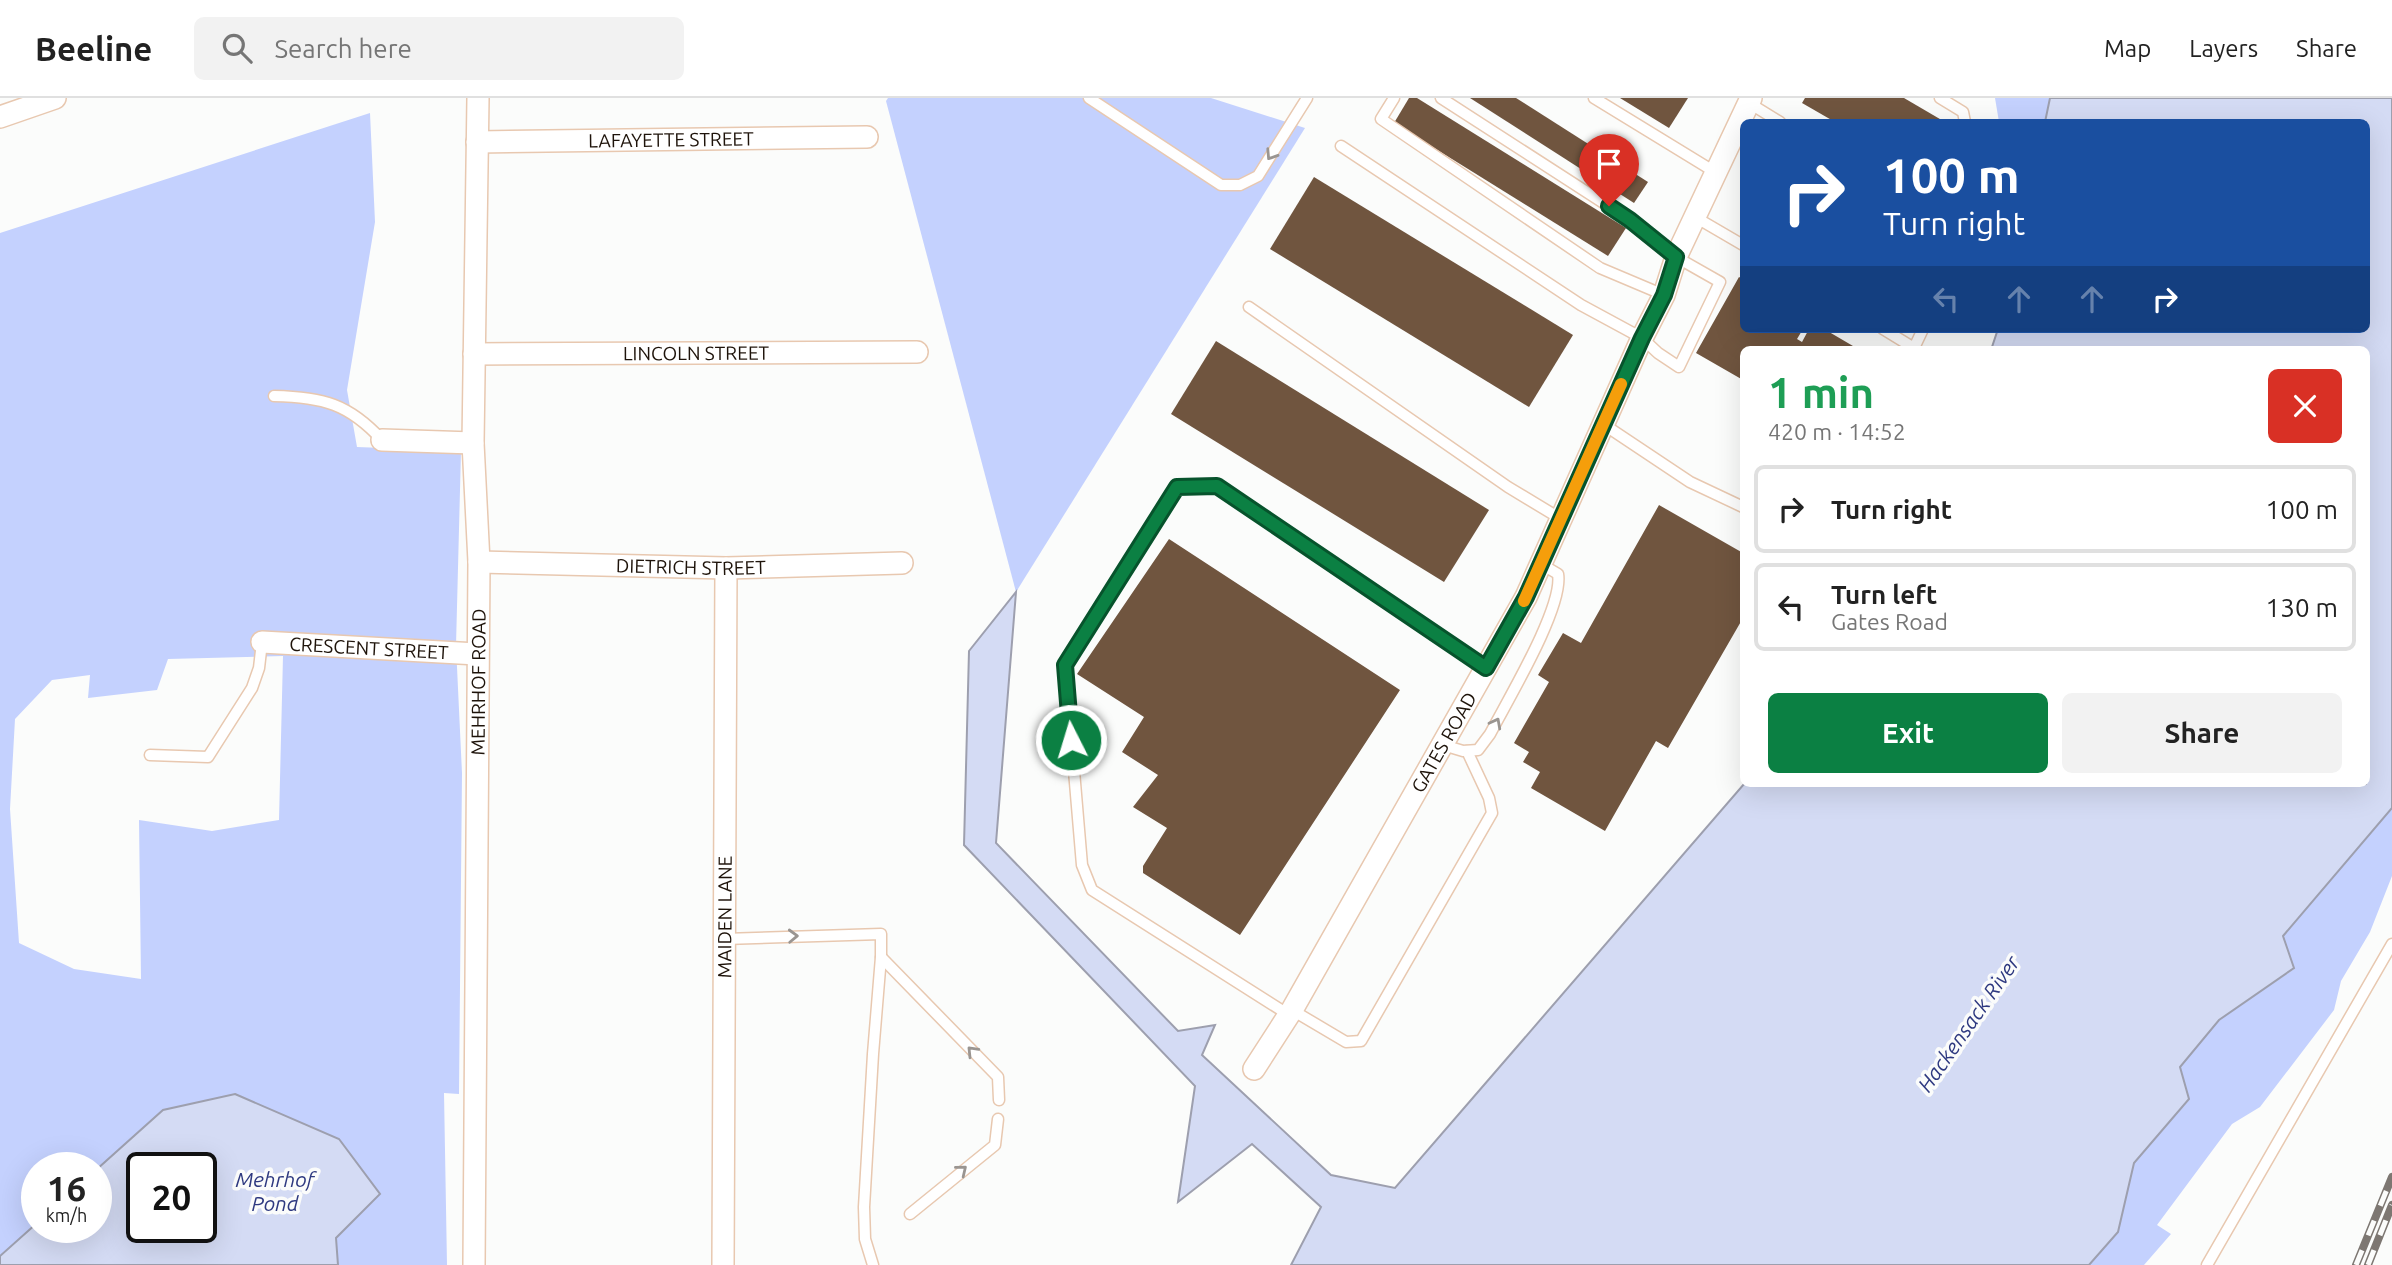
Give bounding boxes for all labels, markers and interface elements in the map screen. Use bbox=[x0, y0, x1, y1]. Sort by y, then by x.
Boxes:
search box bbox=[194, 17, 684, 80]
icon: search bbox=[218, 29, 256, 67]
text: Beeline bbox=[35, 30, 152, 67]
text: Search here bbox=[274, 34, 412, 63]
text: Map bbox=[2104, 35, 2151, 62]
text: Layers bbox=[2189, 35, 2258, 62]
text: Share bbox=[2296, 35, 2357, 62]
street label: LAFAYETTE STREET bbox=[588, 127, 754, 152]
pin bbox=[1579, 134, 1639, 206]
icon: arrive bbox=[1590, 145, 1628, 183]
icon: right bbox=[1768, 147, 1859, 238]
text: 100 m bbox=[1883, 147, 2020, 202]
one-way arrow bbox=[1266, 148, 1279, 161]
text: Turn right bbox=[1883, 205, 2025, 241]
icon: left bbox=[1927, 280, 1965, 318]
icon: ahead bbox=[2000, 280, 2038, 318]
icon: ahead bbox=[2073, 280, 2111, 318]
icon: right bbox=[2146, 280, 2184, 318]
street label: LINCOLN STREET bbox=[623, 342, 770, 364]
text: 1 min bbox=[1768, 369, 1874, 416]
button: close bbox=[2268, 369, 2342, 443]
text: 420 m · 14:52 bbox=[1768, 419, 1906, 444]
icon: right bbox=[1772, 490, 1810, 528]
text: Turn right bbox=[1831, 495, 1952, 524]
text: 100 m bbox=[2266, 495, 2338, 524]
street label: DIETRICH STREET bbox=[616, 554, 767, 579]
text: Turn left bbox=[1831, 580, 1937, 609]
icon: left bbox=[1772, 588, 1810, 626]
text: 130 m bbox=[2266, 593, 2338, 622]
street label: MEHRHOF ROAD bbox=[467, 609, 490, 756]
text: Gates Road bbox=[1831, 609, 1948, 634]
street label: CRESCENT STREET bbox=[289, 633, 449, 663]
street label: GATES ROAD bbox=[1407, 688, 1481, 796]
button: Exit bbox=[1768, 693, 2048, 773]
button: Share bbox=[2062, 693, 2342, 773]
position arrow bbox=[1034, 703, 1108, 777]
one-way arrow bbox=[1487, 718, 1501, 731]
street label: MAIDEN LANE bbox=[713, 856, 736, 978]
one-way arrow bbox=[787, 929, 798, 944]
water label: Hackensack River bbox=[1912, 950, 2025, 1096]
one-way arrow bbox=[968, 1046, 981, 1059]
speed limit sign: 20 bbox=[126, 1152, 217, 1243]
one-way arrow bbox=[955, 1166, 967, 1179]
water label: Mehrhof Pond bbox=[236, 1167, 318, 1215]
text: 16 bbox=[47, 1168, 86, 1208]
text: km/h bbox=[46, 1205, 87, 1225]

